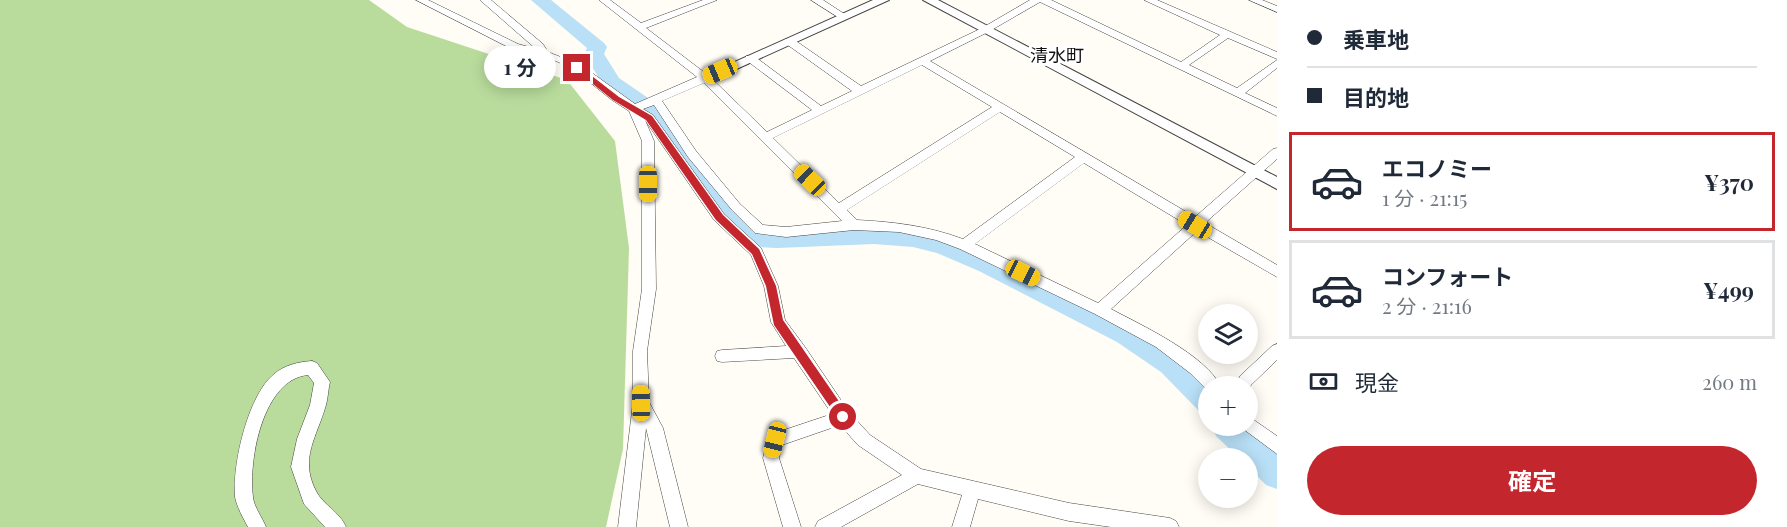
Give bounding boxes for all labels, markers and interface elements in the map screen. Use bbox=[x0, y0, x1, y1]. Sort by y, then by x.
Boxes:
text: 乗車地 bbox=[1343, 24, 1409, 54]
district label: 清水町 bbox=[1030, 43, 1084, 67]
callout: 1 分 bbox=[484, 47, 556, 89]
text: 1 分 bbox=[504, 53, 536, 80]
route end bbox=[563, 54, 590, 81]
car bbox=[700, 56, 740, 86]
text: 目的地 bbox=[1343, 82, 1409, 112]
text: エコノミー bbox=[1382, 153, 1492, 183]
icon: car bbox=[1310, 155, 1364, 209]
car bbox=[791, 161, 829, 199]
car bbox=[639, 166, 657, 202]
text: ¥370 bbox=[1704, 167, 1754, 197]
text: 1 分 · 21:15 bbox=[1382, 184, 1467, 211]
car bbox=[1175, 208, 1215, 242]
car bbox=[1003, 257, 1043, 289]
text: コンフォート bbox=[1382, 261, 1513, 291]
icon: car bbox=[1310, 263, 1364, 317]
text: ¥499 bbox=[1703, 275, 1754, 305]
text: 2 分 · 21:16 bbox=[1382, 292, 1472, 319]
map controls bbox=[1198, 304, 1258, 508]
button: layers bbox=[1198, 304, 1258, 364]
icon: cash bbox=[1307, 365, 1340, 398]
text: 現金 bbox=[1355, 367, 1399, 397]
text: 260 m bbox=[1702, 368, 1757, 395]
button: + bbox=[1198, 376, 1258, 436]
car bbox=[632, 385, 650, 421]
route start bbox=[829, 403, 856, 430]
car bbox=[762, 420, 788, 460]
button: 確定 bbox=[1307, 446, 1757, 515]
button: − bbox=[1198, 448, 1258, 508]

